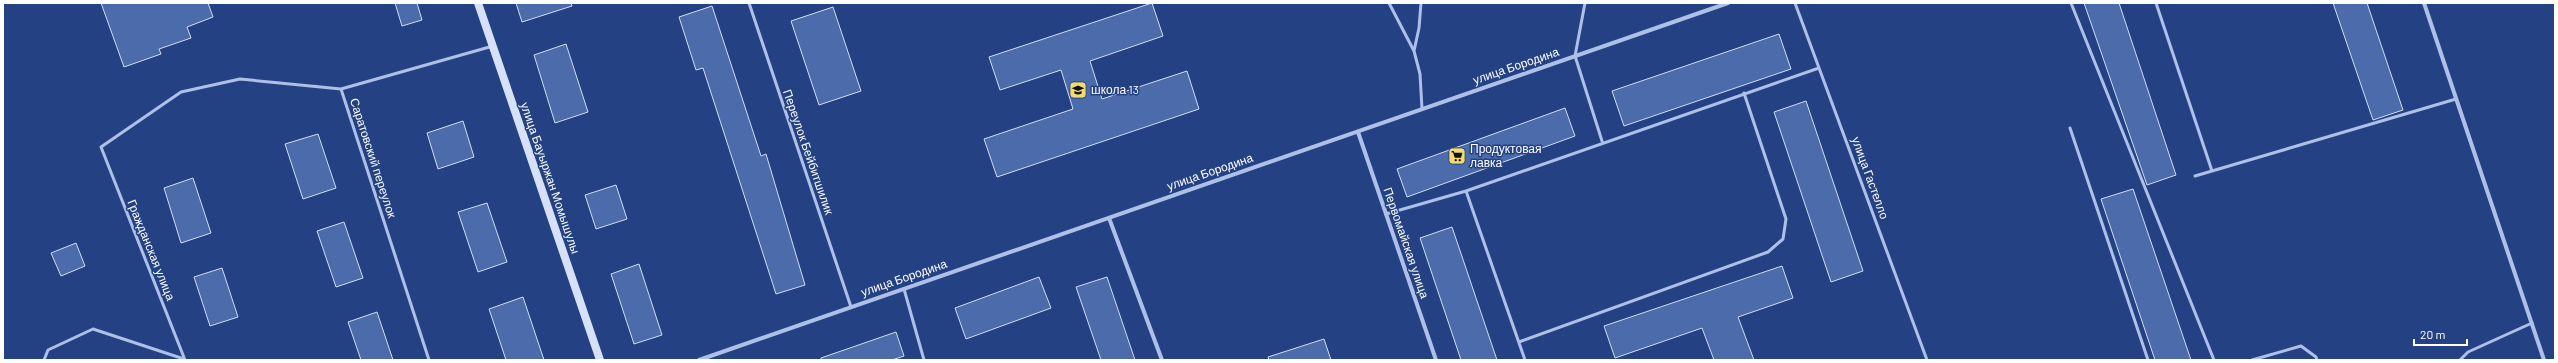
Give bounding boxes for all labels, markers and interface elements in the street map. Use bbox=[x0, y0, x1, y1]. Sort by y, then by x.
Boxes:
street label: улица Бородина bbox=[1471, 44, 1561, 87]
school or university icon: школа 13 bbox=[1068, 80, 1088, 100]
place label: школа 13 bbox=[1091, 82, 1139, 96]
street label: Переулок Бейбитшилик bbox=[780, 87, 837, 217]
street label: Саратовский переулок bbox=[347, 96, 400, 220]
street label: улица Бауыржан Момышулы bbox=[517, 100, 584, 256]
street label: улица Гастелло bbox=[1849, 135, 1892, 221]
place label: Продуктовая лавка bbox=[1470, 141, 1542, 169]
supermarket icon: Продуктовая лавка bbox=[1447, 146, 1467, 166]
street label: улица Бородина bbox=[1165, 150, 1255, 193]
street label: Первомайская улица bbox=[1380, 185, 1433, 301]
street label: Гражданская улица bbox=[124, 197, 179, 303]
street label: улица Бородина bbox=[859, 256, 949, 299]
scale bar bbox=[2414, 321, 2467, 347]
text: 20 m bbox=[2420, 327, 2446, 341]

